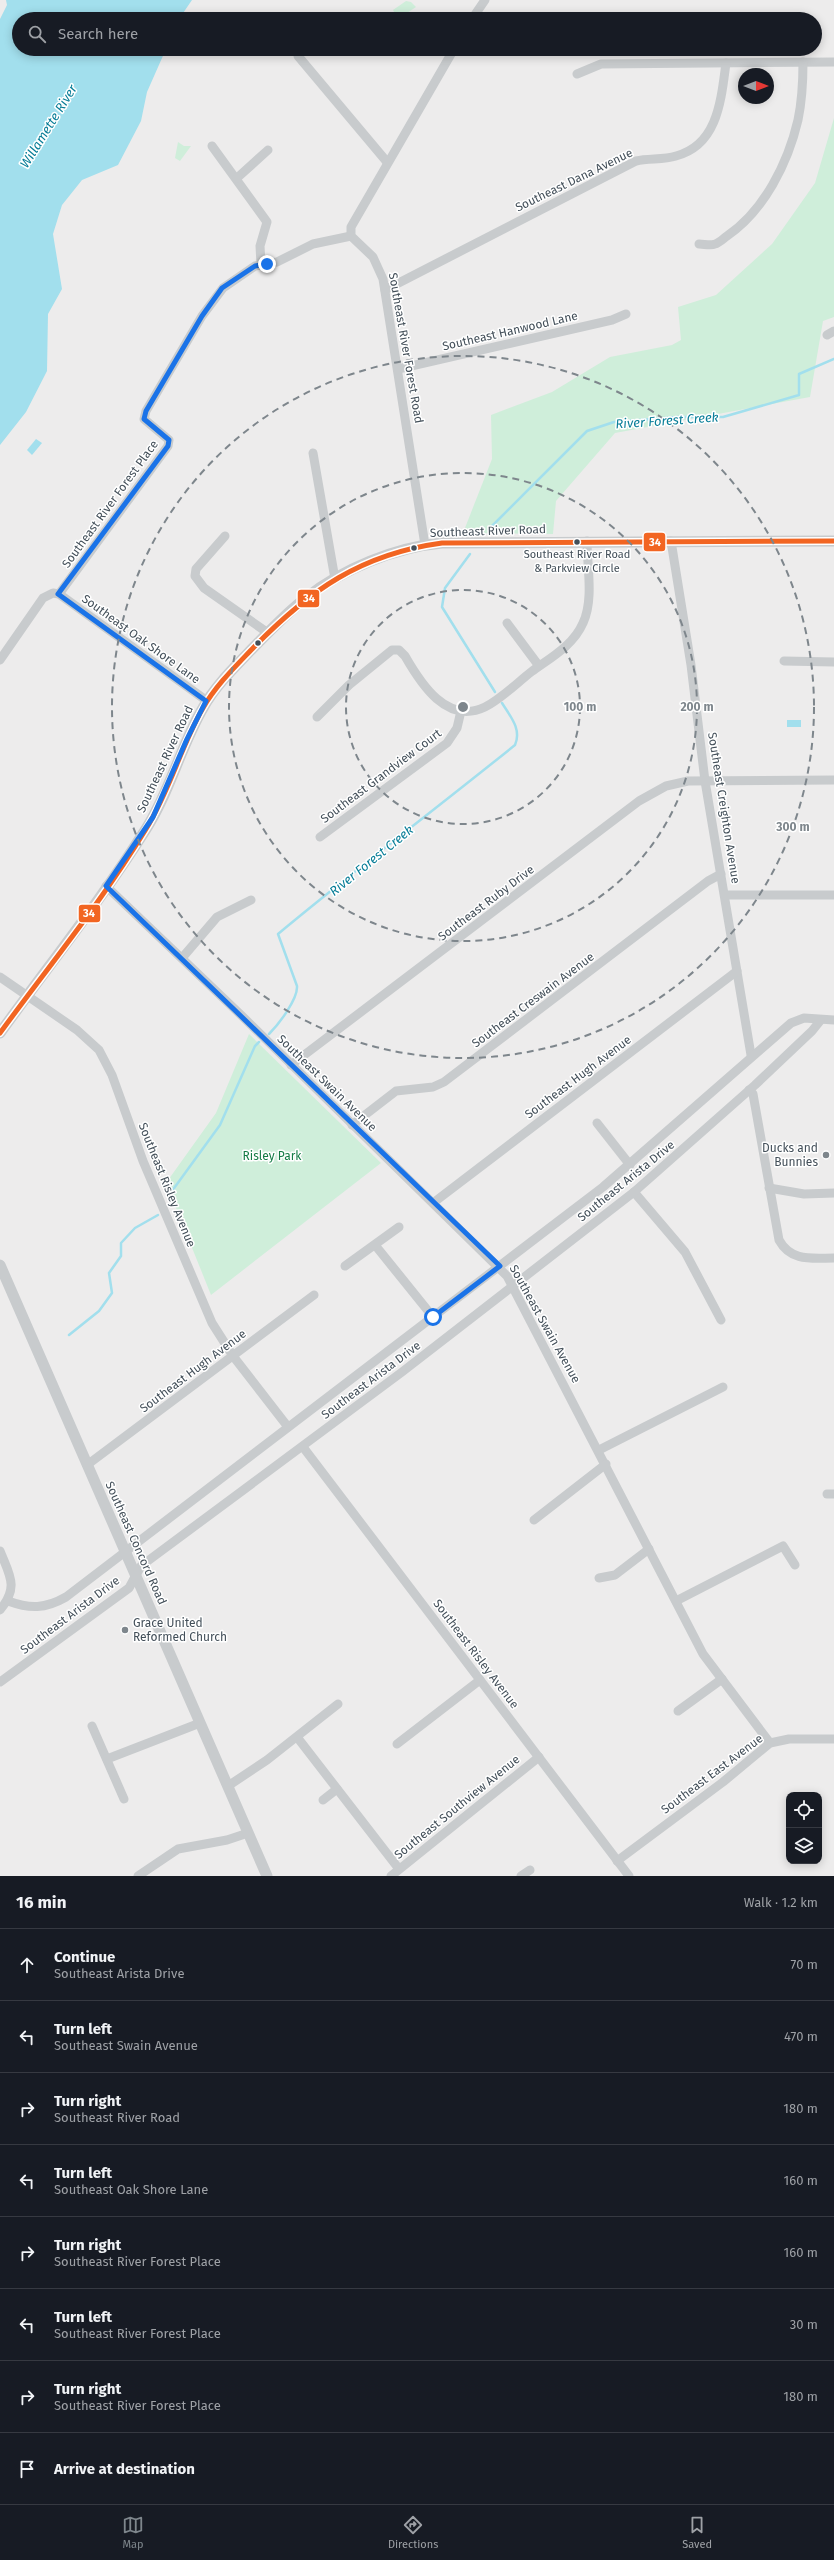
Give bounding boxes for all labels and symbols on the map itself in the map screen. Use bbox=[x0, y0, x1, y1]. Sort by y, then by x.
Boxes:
north arrow bbox=[738, 68, 774, 104]
water label: Willamette River bbox=[17, 81, 81, 171]
street label: Southeast Dana Avenue bbox=[513, 146, 635, 214]
route end bbox=[258, 255, 276, 273]
street label: Southeast River Forest Road bbox=[386, 272, 426, 424]
street label: Southeast Hanwood Lane bbox=[441, 309, 579, 353]
water label: River Forest Creek bbox=[615, 409, 719, 432]
street label: Southeast River Forest Place bbox=[59, 438, 161, 570]
street label: Southeast River Road bbox=[430, 522, 546, 540]
line badge: 34 bbox=[643, 532, 666, 552]
text: 34 bbox=[648, 536, 661, 549]
marker: Southeast River Road & Parkview Circle bbox=[572, 537, 582, 547]
unlabelled marker bbox=[409, 543, 419, 553]
place label: Southeast River Road & Parkview Circle bbox=[524, 548, 630, 575]
line badge: 34 bbox=[297, 589, 320, 608]
street label: Southeast Oak Shore Lane bbox=[79, 591, 203, 687]
text: 34 bbox=[302, 592, 315, 605]
unlabelled marker bbox=[253, 638, 263, 648]
centre of rings bbox=[456, 700, 470, 714]
text: 100 m bbox=[564, 700, 596, 714]
text: 200 m bbox=[680, 700, 714, 714]
street label: Southeast River Road bbox=[134, 703, 196, 815]
street label: Southeast Grandview Court bbox=[318, 726, 445, 826]
street label: Southeast Creighton Avenue bbox=[705, 731, 743, 885]
text: 300 m bbox=[775, 820, 810, 834]
water label: River Forest Creek bbox=[326, 822, 416, 899]
street label: Southeast Ruby Drive bbox=[435, 862, 537, 944]
line badge: 34 bbox=[78, 904, 101, 923]
text: 34 bbox=[82, 907, 95, 920]
street label: Southeast Creswain Avenue bbox=[469, 950, 597, 1050]
street label: Southeast Swain Avenue bbox=[274, 1032, 380, 1134]
street label: Southeast Hugh Avenue bbox=[522, 1033, 634, 1121]
street label: Southeast Risley Avenue bbox=[136, 1121, 198, 1249]
street label: Southeast Arista Drive bbox=[575, 1138, 677, 1224]
place label: Ducks and Bunnies bbox=[762, 1141, 818, 1169]
park label: Risley Park bbox=[243, 1149, 302, 1163]
marker: Ducks and Bunnies bbox=[821, 1150, 831, 1160]
street label: Southeast Swain Avenue bbox=[507, 1263, 583, 1385]
route start bbox=[424, 1308, 442, 1326]
street label: Southeast Hugh Avenue bbox=[137, 1327, 249, 1415]
street label: Southeast Arista Drive bbox=[319, 1338, 423, 1422]
street label: Southeast Concord Road bbox=[103, 1479, 169, 1607]
street label: Southeast Arista Drive bbox=[18, 1573, 122, 1657]
street label: Southeast Risley Avenue bbox=[430, 1597, 522, 1711]
place label: Grace United Reformed Church bbox=[133, 1616, 227, 1644]
marker: Grace United Reformed Church bbox=[120, 1625, 130, 1635]
street label: Southeast East Avenue bbox=[658, 1731, 766, 1817]
street label: Southeast Southview Avenue bbox=[392, 1752, 522, 1862]

